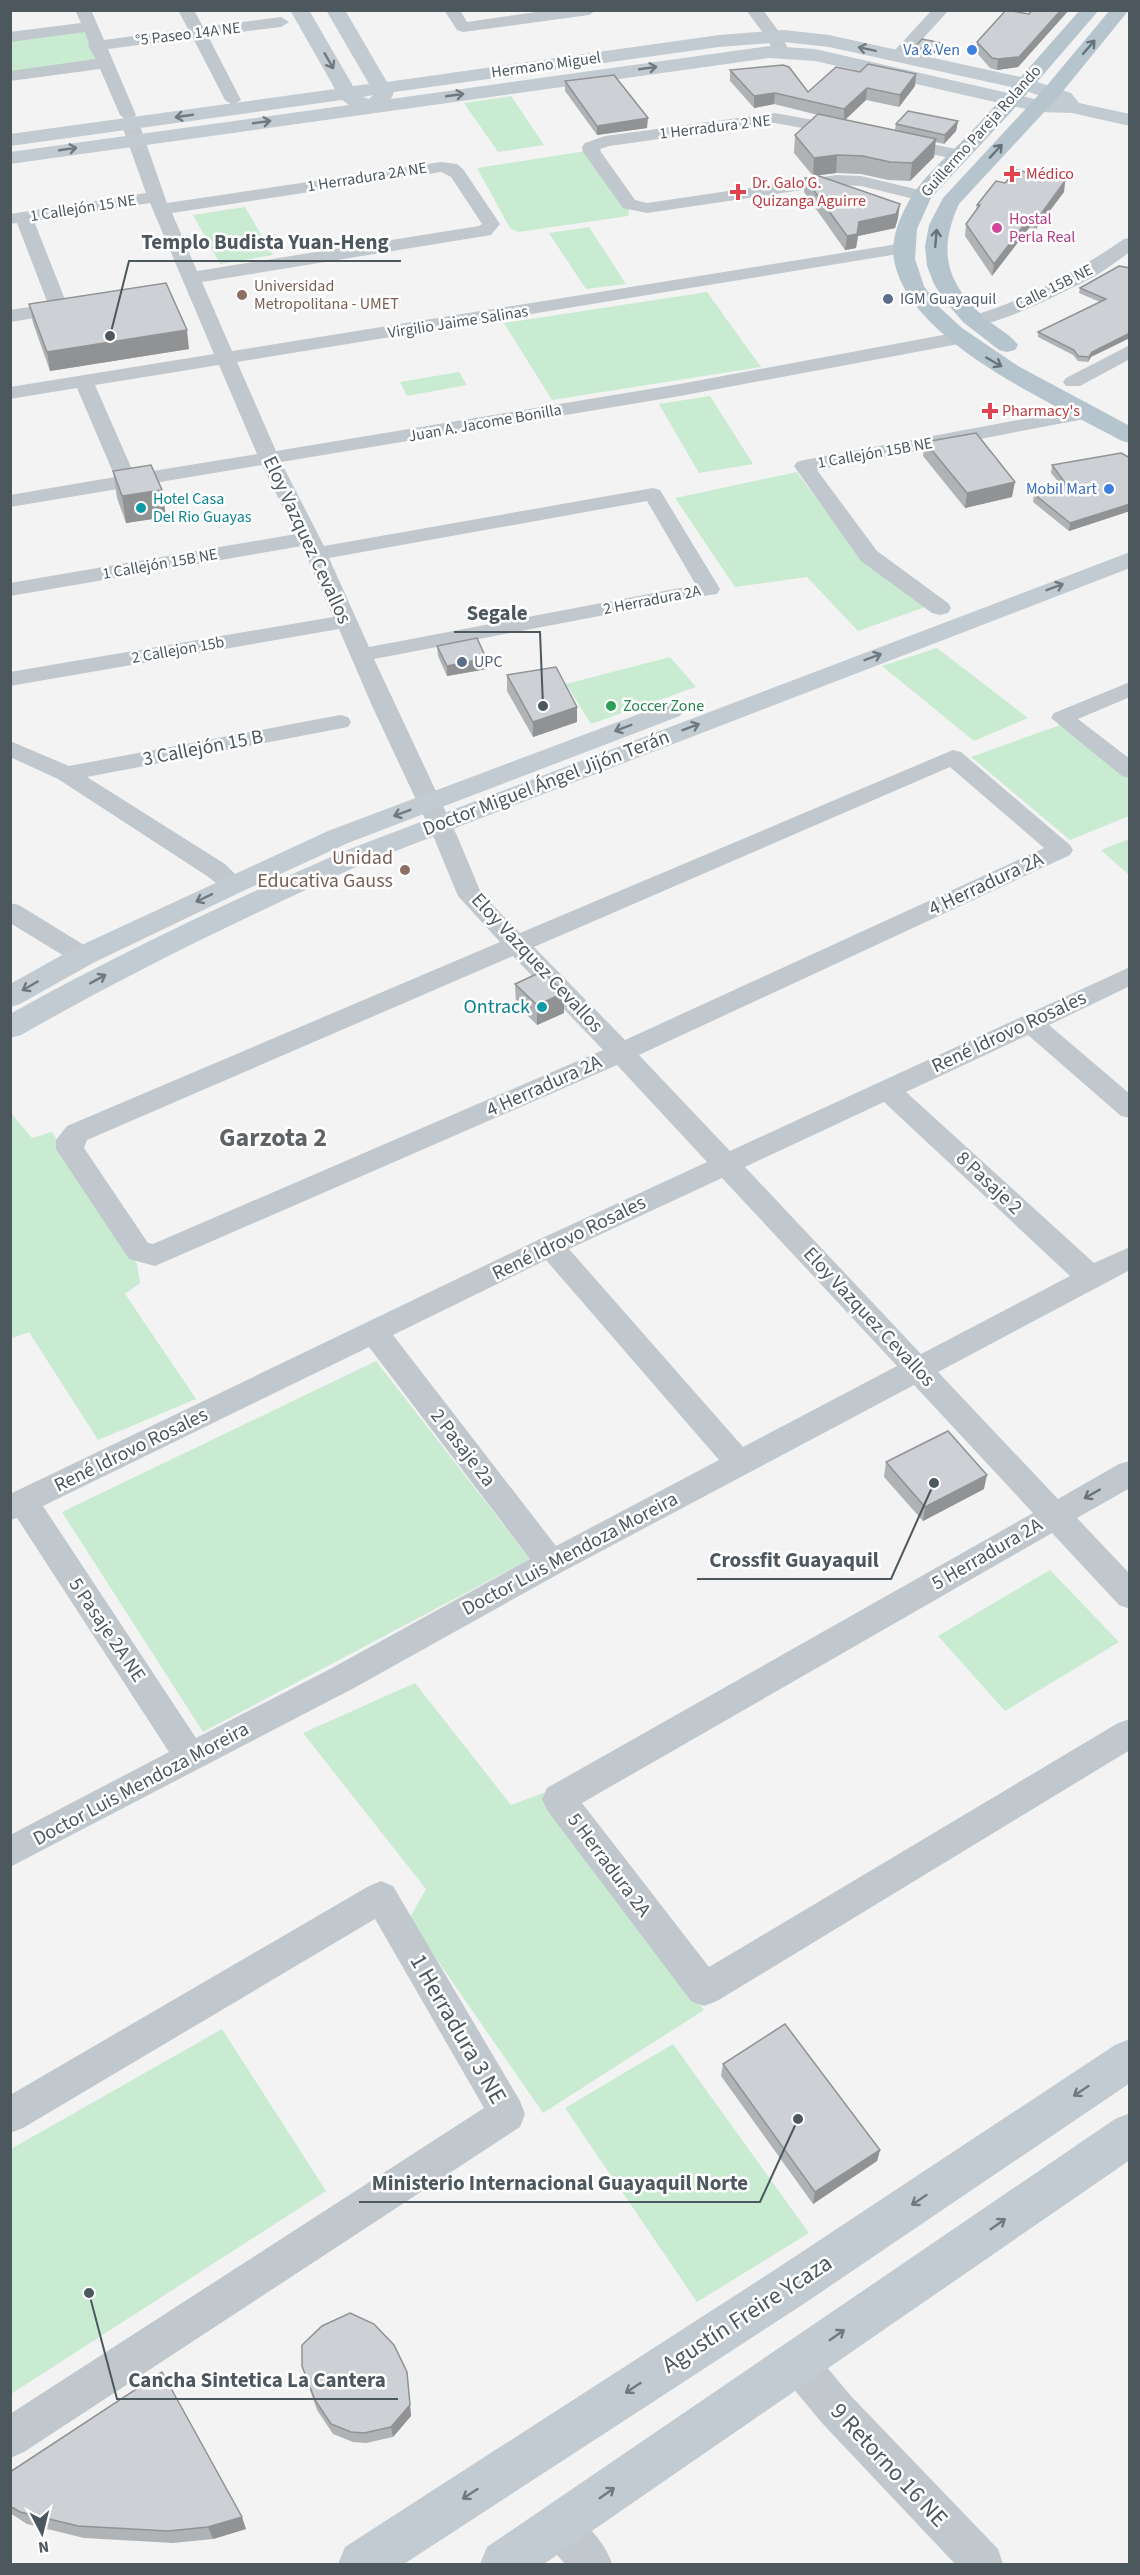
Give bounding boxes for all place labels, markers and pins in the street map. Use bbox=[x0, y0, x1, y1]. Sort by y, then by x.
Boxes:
place label: Va & Ven bbox=[903, 39, 960, 61]
marker: Va & Ven bbox=[965, 43, 979, 57]
place label: Médico bbox=[1026, 163, 1074, 185]
marker: Médico bbox=[1003, 165, 1021, 183]
place label: Dr. Galo G. Quizanga Aguirre bbox=[752, 172, 866, 212]
marker: Dr. Galo G. Quizanga Aguirre bbox=[729, 183, 747, 201]
place label: Hostal Perla Real bbox=[1009, 208, 1075, 248]
marker: Hostal Perla Real bbox=[990, 221, 1004, 235]
callout: Templo Budista Yuan-Heng bbox=[129, 222, 401, 261]
place label: Universidad Metropolitana - UMET bbox=[254, 275, 399, 315]
marker: Universidad Metropolitana - UMET bbox=[235, 288, 249, 302]
place label: IGM Guayaquil bbox=[900, 288, 996, 310]
marker: IGM Guayaquil bbox=[881, 292, 895, 306]
place label: Pharmacy's bbox=[1002, 400, 1080, 422]
marker: Pharmacy's bbox=[983, 404, 997, 418]
place label: Mobil Mart bbox=[1026, 478, 1098, 500]
marker: Mobil Mart bbox=[1102, 482, 1116, 496]
place label: Hotel Casa Del Rio Guayas bbox=[153, 488, 252, 528]
marker: Hotel Casa Del Rio Guayas bbox=[134, 501, 148, 515]
callout: Segale bbox=[454, 593, 540, 632]
place label: UPC bbox=[474, 651, 503, 673]
marker: UPC bbox=[455, 655, 469, 669]
place label: Zoccer Zone bbox=[623, 695, 704, 717]
marker: Zoccer Zone bbox=[604, 699, 618, 713]
place label: Unidad Educativa Gauss bbox=[257, 844, 393, 895]
marker: Unidad Educativa Gauss bbox=[398, 863, 412, 877]
place label: Ontrack bbox=[463, 993, 530, 1021]
marker: Ontrack bbox=[535, 1000, 549, 1014]
callout: Crossfit Guayaquil bbox=[697, 1540, 891, 1579]
callout: Ministerio Internacional Guayaquil Norte bbox=[359, 2163, 760, 2202]
callout: Cancha Sintetica La Cantera bbox=[117, 2360, 398, 2399]

